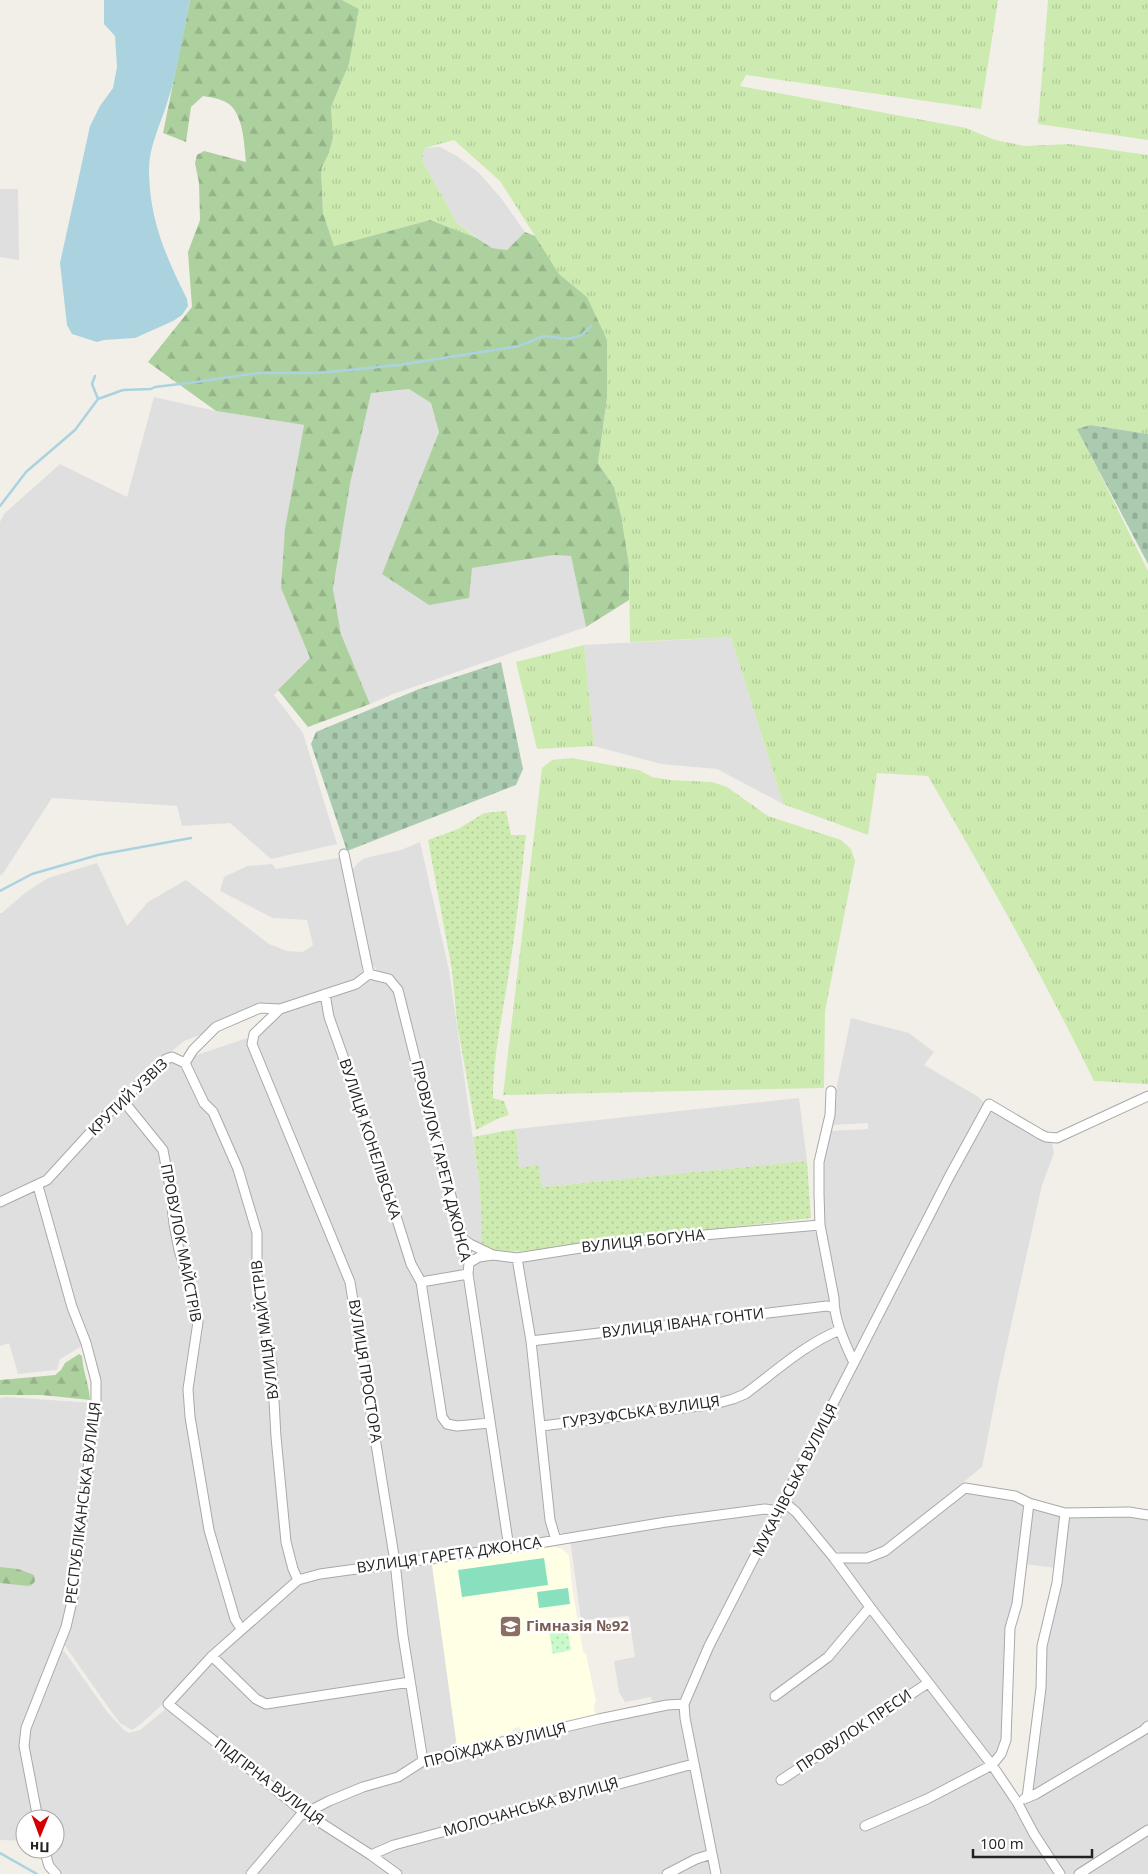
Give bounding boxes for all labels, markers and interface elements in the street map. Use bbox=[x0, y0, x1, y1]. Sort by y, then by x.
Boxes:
street label: КРУТИЙ УЗВІЗ bbox=[83, 1053, 171, 1139]
street label: ВУЛИЦЯ КОНЕЛІВСЬКА bbox=[336, 1056, 407, 1222]
street label: ПРОВУЛОК ГАРЕТА ДЖОНСА bbox=[407, 1058, 477, 1264]
street label: ПРОВУЛОК МАЙСТРІВ bbox=[157, 1162, 207, 1324]
street label: ВУЛИЦЯ БОГУНА bbox=[580, 1224, 706, 1256]
street label: ВУЛИЦЯ МАЙСТРІВ bbox=[246, 1259, 282, 1401]
street label: ВУЛИЦЯ ПРОСТОРА bbox=[345, 1298, 387, 1444]
street label: ВУЛИЦЯ ІВАНА ГОНТИ bbox=[601, 1302, 765, 1342]
street label: ГУРЗУФСЬКА ВУЛИЦЯ bbox=[561, 1390, 721, 1432]
street label: МУКАЧІВСЬКА ВУЛИЦЯ bbox=[747, 1400, 841, 1559]
street label: РЕСПУБЛІКАНСЬКА ВУЛИЦЯ bbox=[60, 1401, 104, 1605]
street label: ВУЛИЦЯ ГАРЕТА ДЖОНСА bbox=[355, 1531, 543, 1577]
school or university icon: Гімназія №92 bbox=[498, 1614, 522, 1638]
place label: Гімназія №92 bbox=[526, 1615, 629, 1635]
street label: ПРОВУЛОК ПРЕСИ bbox=[792, 1684, 915, 1776]
street label: ПРОЇЖДЖА ВУЛИЦЯ bbox=[421, 1717, 568, 1771]
street label: ПІДГІРНА ВУЛИЦЯ bbox=[211, 1733, 328, 1829]
street label: МОЛОЧАНСЬКА ВУЛИЦЯ bbox=[441, 1771, 621, 1841]
north arrow bbox=[15, 1809, 65, 1859]
scale bar bbox=[973, 1826, 1092, 1858]
text: 100 m bbox=[980, 1833, 1024, 1853]
text: Пн bbox=[30, 1838, 50, 1857]

